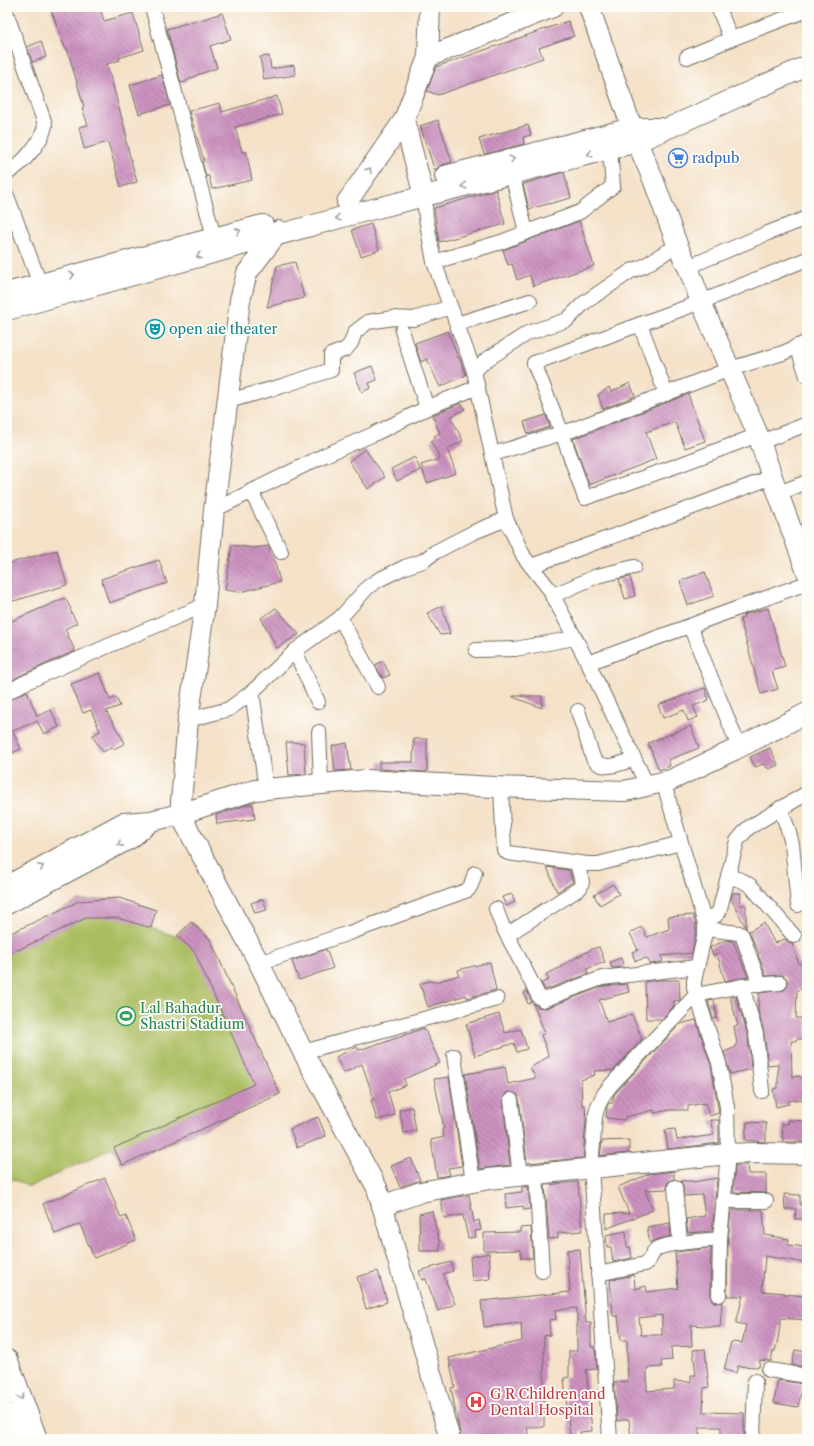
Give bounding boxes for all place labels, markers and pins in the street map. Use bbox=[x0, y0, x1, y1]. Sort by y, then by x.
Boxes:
supermarket icon: radpub bbox=[667, 147, 689, 169]
place label: radpub bbox=[692, 149, 739, 167]
theatre icon: open aie theater bbox=[144, 318, 166, 340]
place label: open aie theater bbox=[169, 320, 277, 338]
place label: Lal Bahadur Shastri Stadium bbox=[140, 999, 245, 1033]
sports icon: Lal Bahadur Shastri Stadium bbox=[115, 1005, 137, 1027]
place label: G R Children and Dental Hospital bbox=[490, 1385, 606, 1419]
hospital icon: G R Children and Dental Hospital bbox=[465, 1391, 487, 1413]

